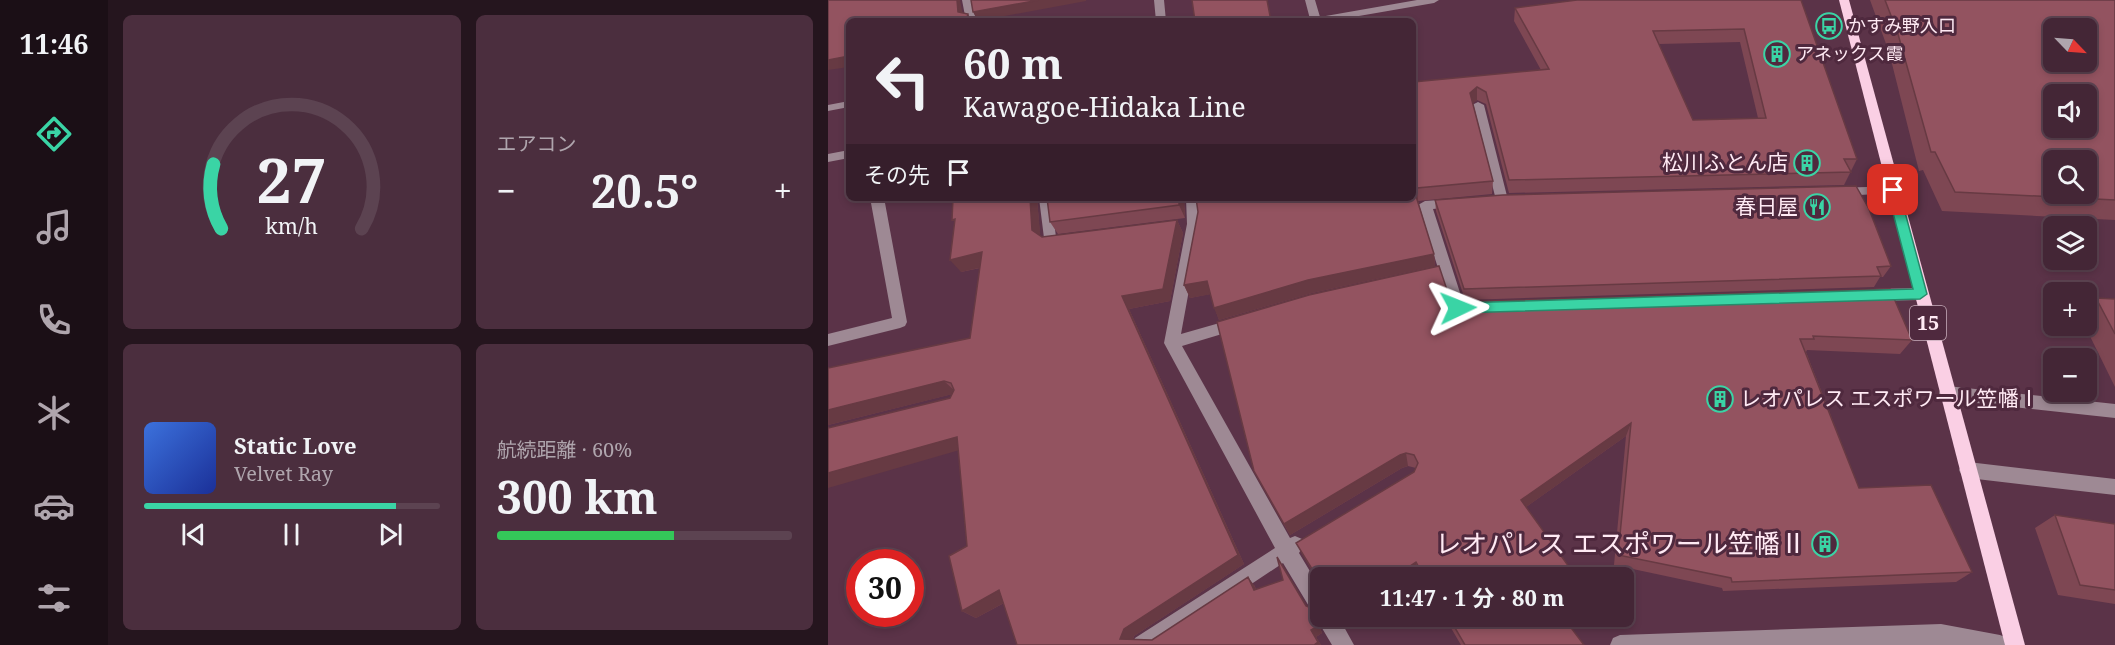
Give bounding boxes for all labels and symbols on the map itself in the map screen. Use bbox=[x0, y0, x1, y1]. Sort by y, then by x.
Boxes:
bus stop icon: かすみ野入口 bbox=[1814, 11, 1844, 41]
place label: かすみ野入口 bbox=[1848, 13, 1956, 37]
north arrow bbox=[2043, 18, 2097, 72]
building icon: アネックス霞 bbox=[1762, 39, 1792, 69]
place label: アネックス霞 bbox=[1796, 41, 1903, 65]
place label: 松川ふとん店 bbox=[1662, 148, 1788, 176]
building icon: 松川ふとん店 bbox=[1792, 148, 1822, 178]
pin bbox=[1867, 164, 1918, 215]
place label: 春日屋 bbox=[1735, 192, 1798, 220]
restaurant icon: 春日屋 bbox=[1802, 192, 1832, 222]
position arrow bbox=[1426, 276, 1490, 340]
road number: 15 bbox=[1910, 306, 1946, 340]
building icon: レオパレス エスポワール笠幡Ⅰ bbox=[1705, 384, 1735, 414]
place label: レオパレス エスポワール笠幡Ⅰ bbox=[1740, 384, 2039, 412]
place label: レオパレス エスポワール笠幡Ⅱ bbox=[1435, 525, 1806, 561]
building icon: レオパレス エスポワール笠幡Ⅱ bbox=[1810, 529, 1840, 559]
speed limit sign: 30 bbox=[846, 549, 924, 627]

